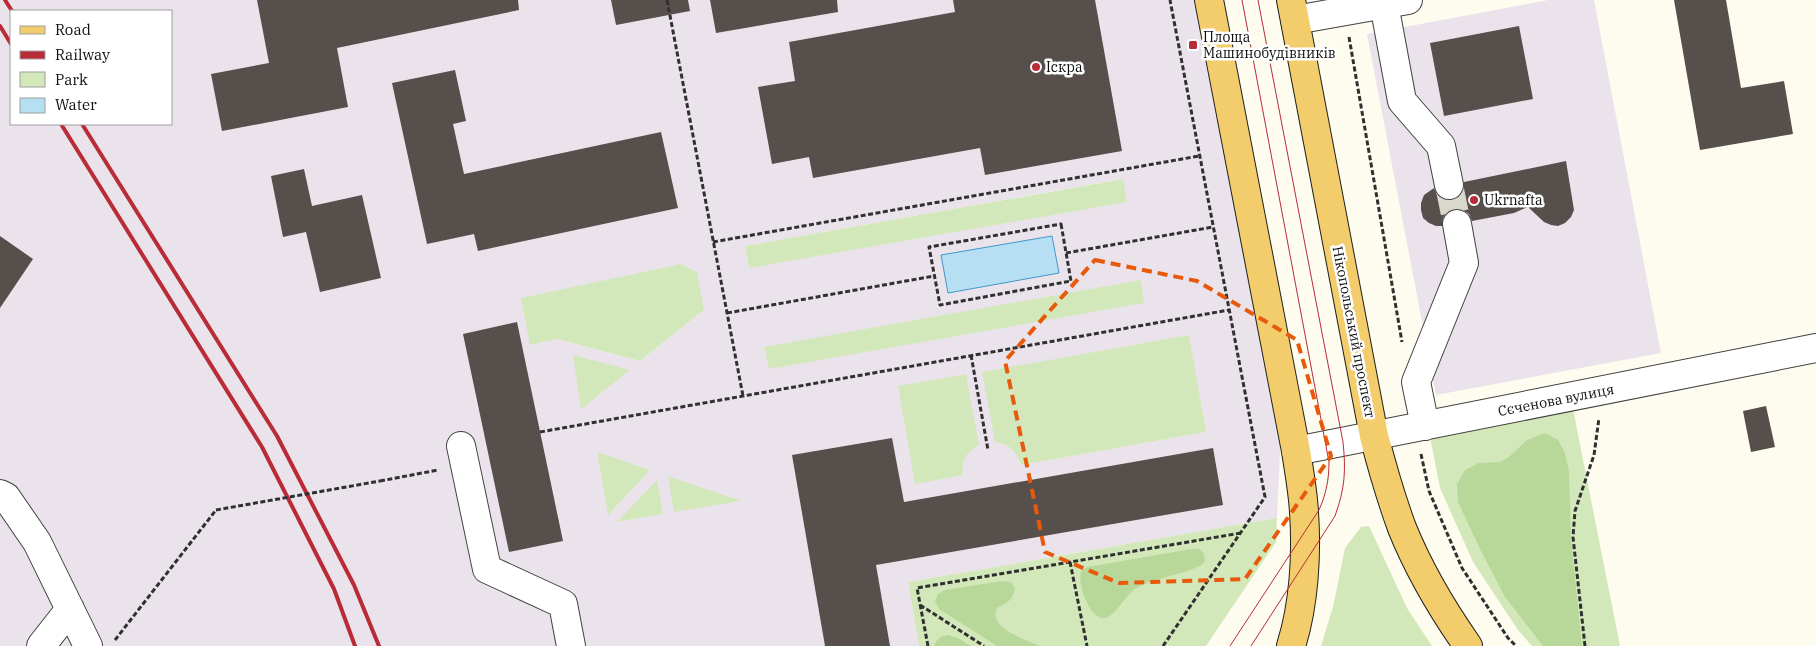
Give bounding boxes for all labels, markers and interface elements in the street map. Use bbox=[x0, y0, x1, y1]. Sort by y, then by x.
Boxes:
legend bbox=[10, 10, 172, 125]
text: Road bbox=[55, 20, 91, 39]
place label: Площа Машинобудівників bbox=[1203, 28, 1336, 62]
marker: Площа Машинобудівників bbox=[1187, 39, 1199, 51]
text: Railway bbox=[55, 45, 110, 64]
place label: Іскра bbox=[1046, 58, 1083, 76]
marker: Іскра bbox=[1030, 61, 1042, 73]
text: Park bbox=[55, 70, 88, 89]
text: Water bbox=[55, 95, 97, 114]
place label: Ukrnafta bbox=[1484, 191, 1543, 209]
marker: Ukrnafta bbox=[1468, 194, 1480, 206]
street label: Нікопольський проспект bbox=[1328, 245, 1380, 419]
street label: Сєченова вулиця bbox=[1496, 380, 1616, 420]

